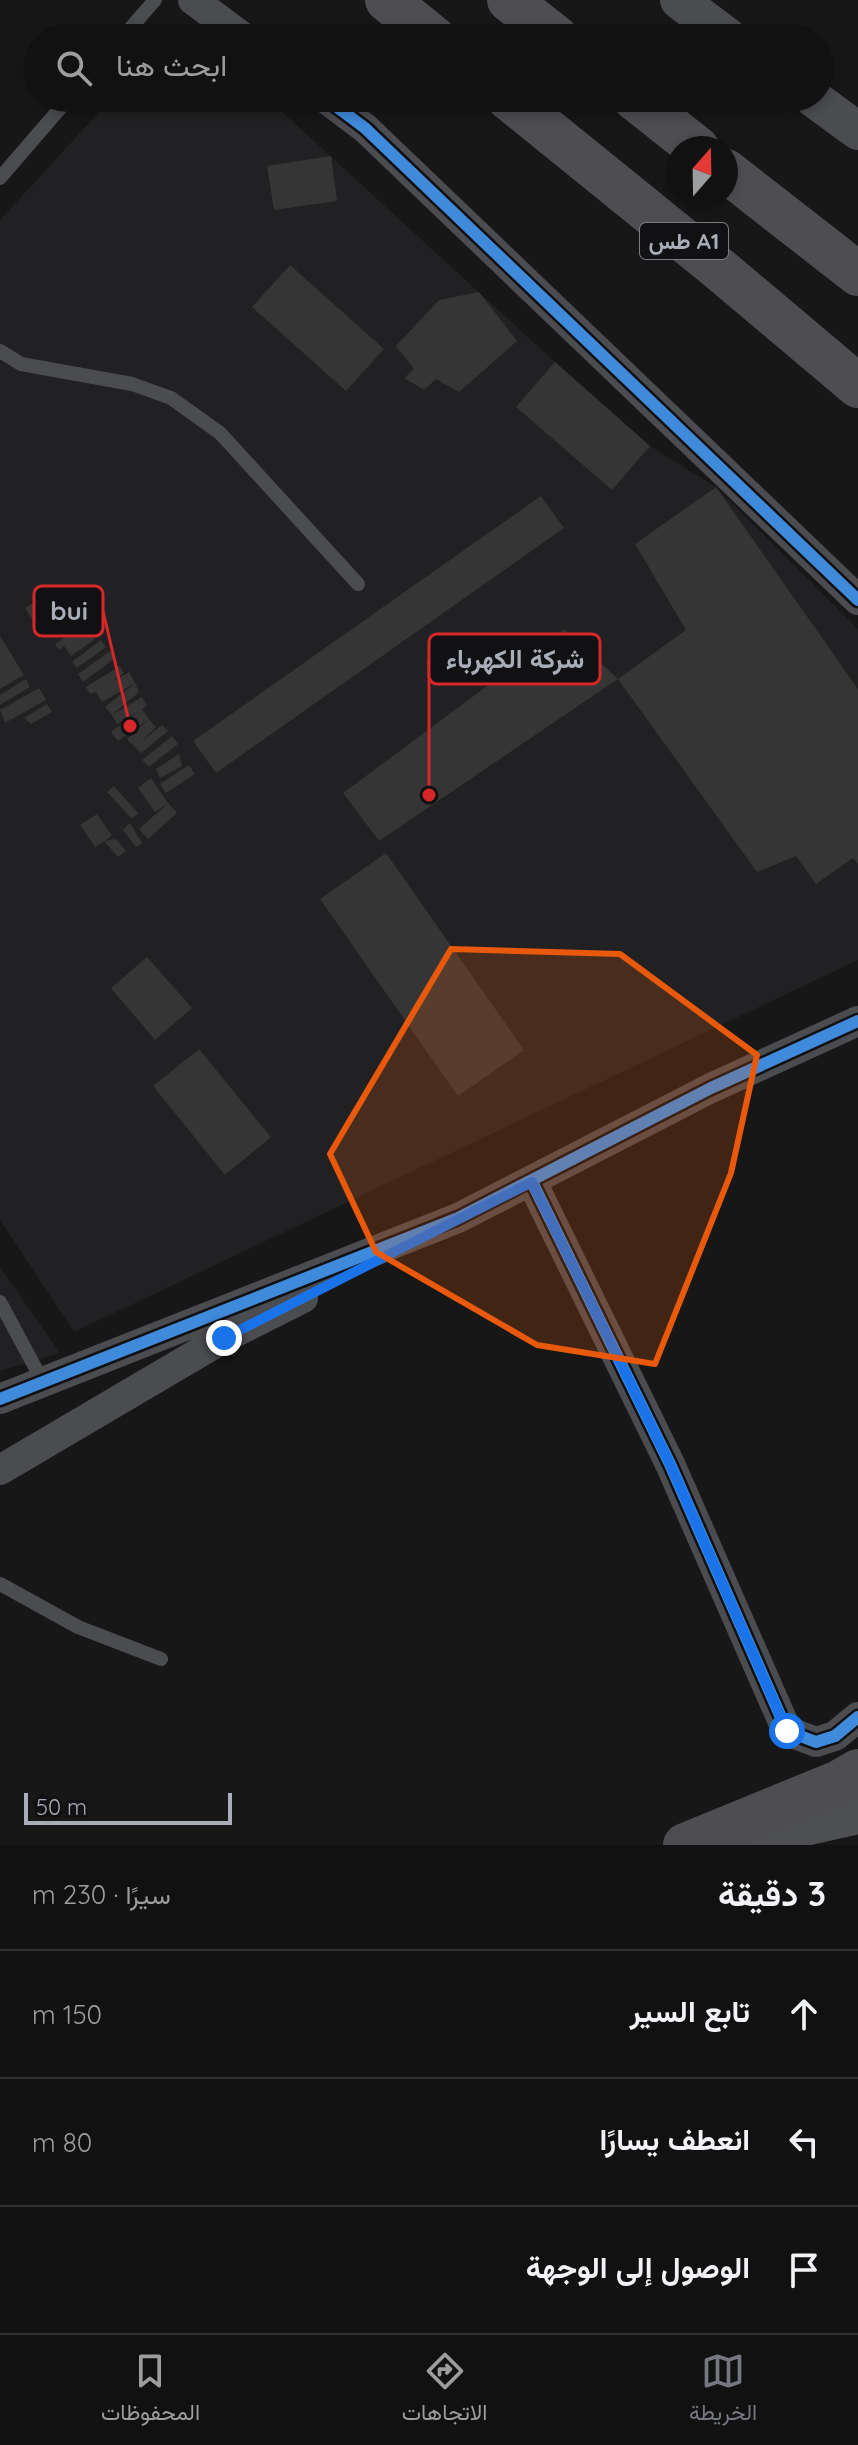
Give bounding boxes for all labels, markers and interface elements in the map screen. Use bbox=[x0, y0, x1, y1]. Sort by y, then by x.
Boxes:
search box bbox=[24, 24, 834, 112]
icon: search bbox=[52, 46, 96, 90]
text: ابحث هنا bbox=[116, 46, 227, 84]
north arrow bbox=[666, 136, 738, 208]
road number: طس A1 bbox=[640, 223, 728, 259]
callout: bui bbox=[34, 586, 103, 636]
text: bui bbox=[50, 594, 88, 627]
callout: شركة الكهرباء bbox=[429, 634, 600, 684]
text: شركة الكهرباء bbox=[446, 642, 584, 675]
route end bbox=[206, 1320, 242, 1356]
route start bbox=[769, 1713, 805, 1749]
scale bar bbox=[24, 1789, 232, 1825]
text: 50 m bbox=[36, 1793, 87, 1821]
text: 3 دقيقة bbox=[718, 1872, 826, 1915]
text: سيرًا · 230 m bbox=[32, 1878, 171, 1911]
text: تابع السير bbox=[630, 1992, 750, 2030]
icon: ahead bbox=[782, 1992, 826, 2036]
text: 150 m bbox=[32, 1998, 102, 2031]
text: انعطف يسارًا bbox=[600, 2120, 750, 2158]
icon: left bbox=[782, 2120, 826, 2164]
text: 80 m bbox=[32, 2126, 92, 2159]
text: الوصول إلى الوجهة bbox=[526, 2248, 750, 2286]
icon: arrive bbox=[782, 2248, 826, 2292]
tab: المحفوظات bbox=[101, 2349, 200, 2432]
tab: الاتجاهات bbox=[402, 2349, 487, 2432]
tab: الخريطة bbox=[689, 2349, 757, 2432]

